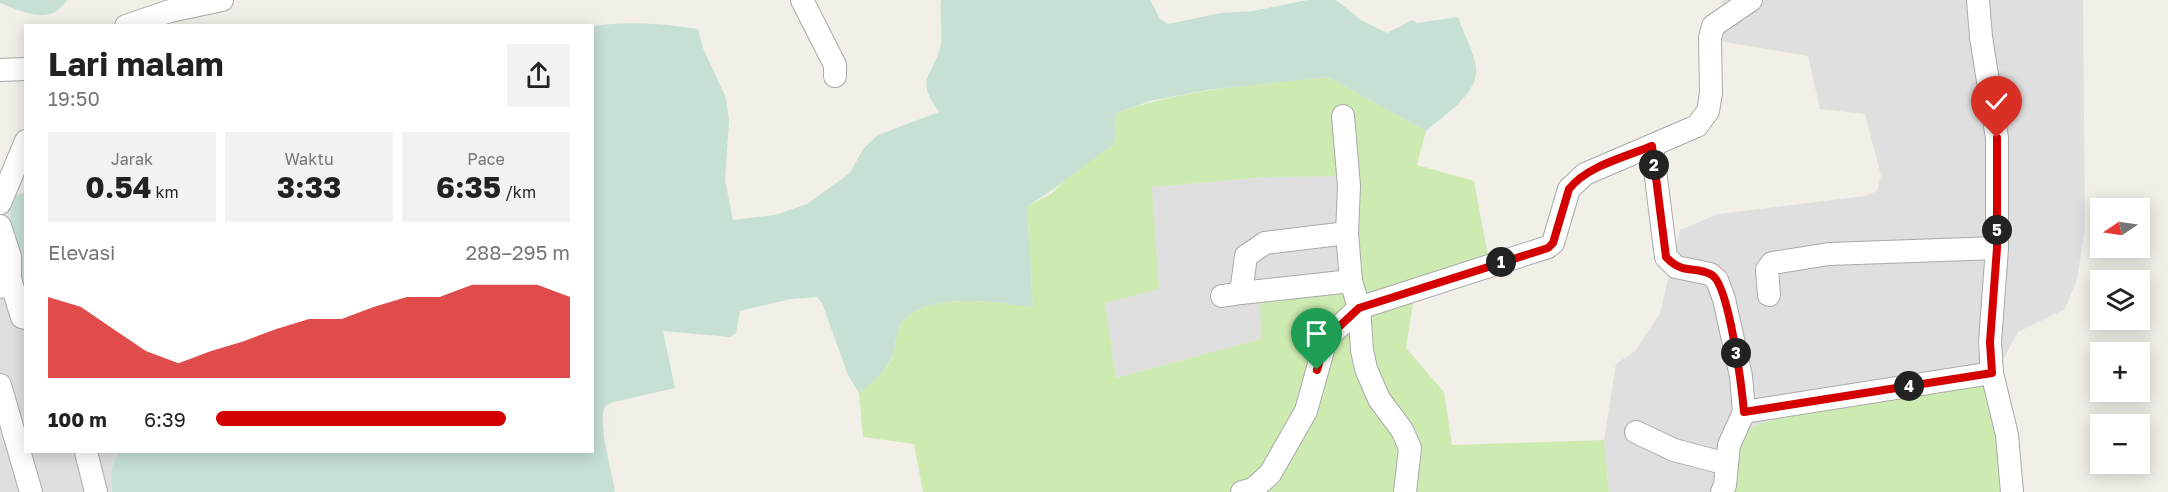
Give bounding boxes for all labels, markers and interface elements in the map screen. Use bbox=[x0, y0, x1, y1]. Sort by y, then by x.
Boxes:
text: Lari malam bbox=[48, 44, 224, 83]
button: share bbox=[507, 44, 570, 107]
pin bbox=[1971, 76, 2022, 138]
icon: check bbox=[1980, 85, 2013, 118]
text: 19:50 bbox=[48, 86, 100, 110]
text: Jarak bbox=[111, 149, 153, 169]
text: Waktu bbox=[284, 149, 334, 169]
text: Pace bbox=[467, 149, 505, 169]
pin: 2 bbox=[1639, 150, 1669, 180]
text: 2 bbox=[1649, 155, 1659, 175]
text: 0.54 bbox=[85, 169, 151, 205]
text: 3:33 bbox=[277, 169, 341, 205]
text: 6:35 bbox=[436, 169, 501, 205]
text: km bbox=[151, 182, 179, 202]
text: /km bbox=[501, 182, 536, 202]
north arrow bbox=[2090, 198, 2150, 258]
map controls bbox=[2090, 198, 2150, 474]
pin: 5 bbox=[1982, 215, 2012, 245]
text: 5 bbox=[1992, 220, 2002, 240]
text: Elevasi bbox=[48, 240, 115, 264]
text: 288–295 m bbox=[465, 240, 570, 264]
pin: 1 bbox=[1486, 247, 1516, 277]
text: 1 bbox=[1497, 252, 1505, 272]
button: layers bbox=[2090, 270, 2150, 330]
pin bbox=[1291, 308, 1342, 370]
icon: arrive bbox=[1300, 317, 1333, 350]
pin: 3 bbox=[1721, 338, 1751, 368]
button: + bbox=[2090, 342, 2150, 402]
text: 3 bbox=[1731, 343, 1741, 363]
pin: 4 bbox=[1894, 371, 1924, 401]
text: 4 bbox=[1904, 376, 1914, 396]
text: 100 m bbox=[48, 407, 107, 431]
text: 6:39 bbox=[144, 407, 186, 431]
button: − bbox=[2090, 414, 2150, 474]

